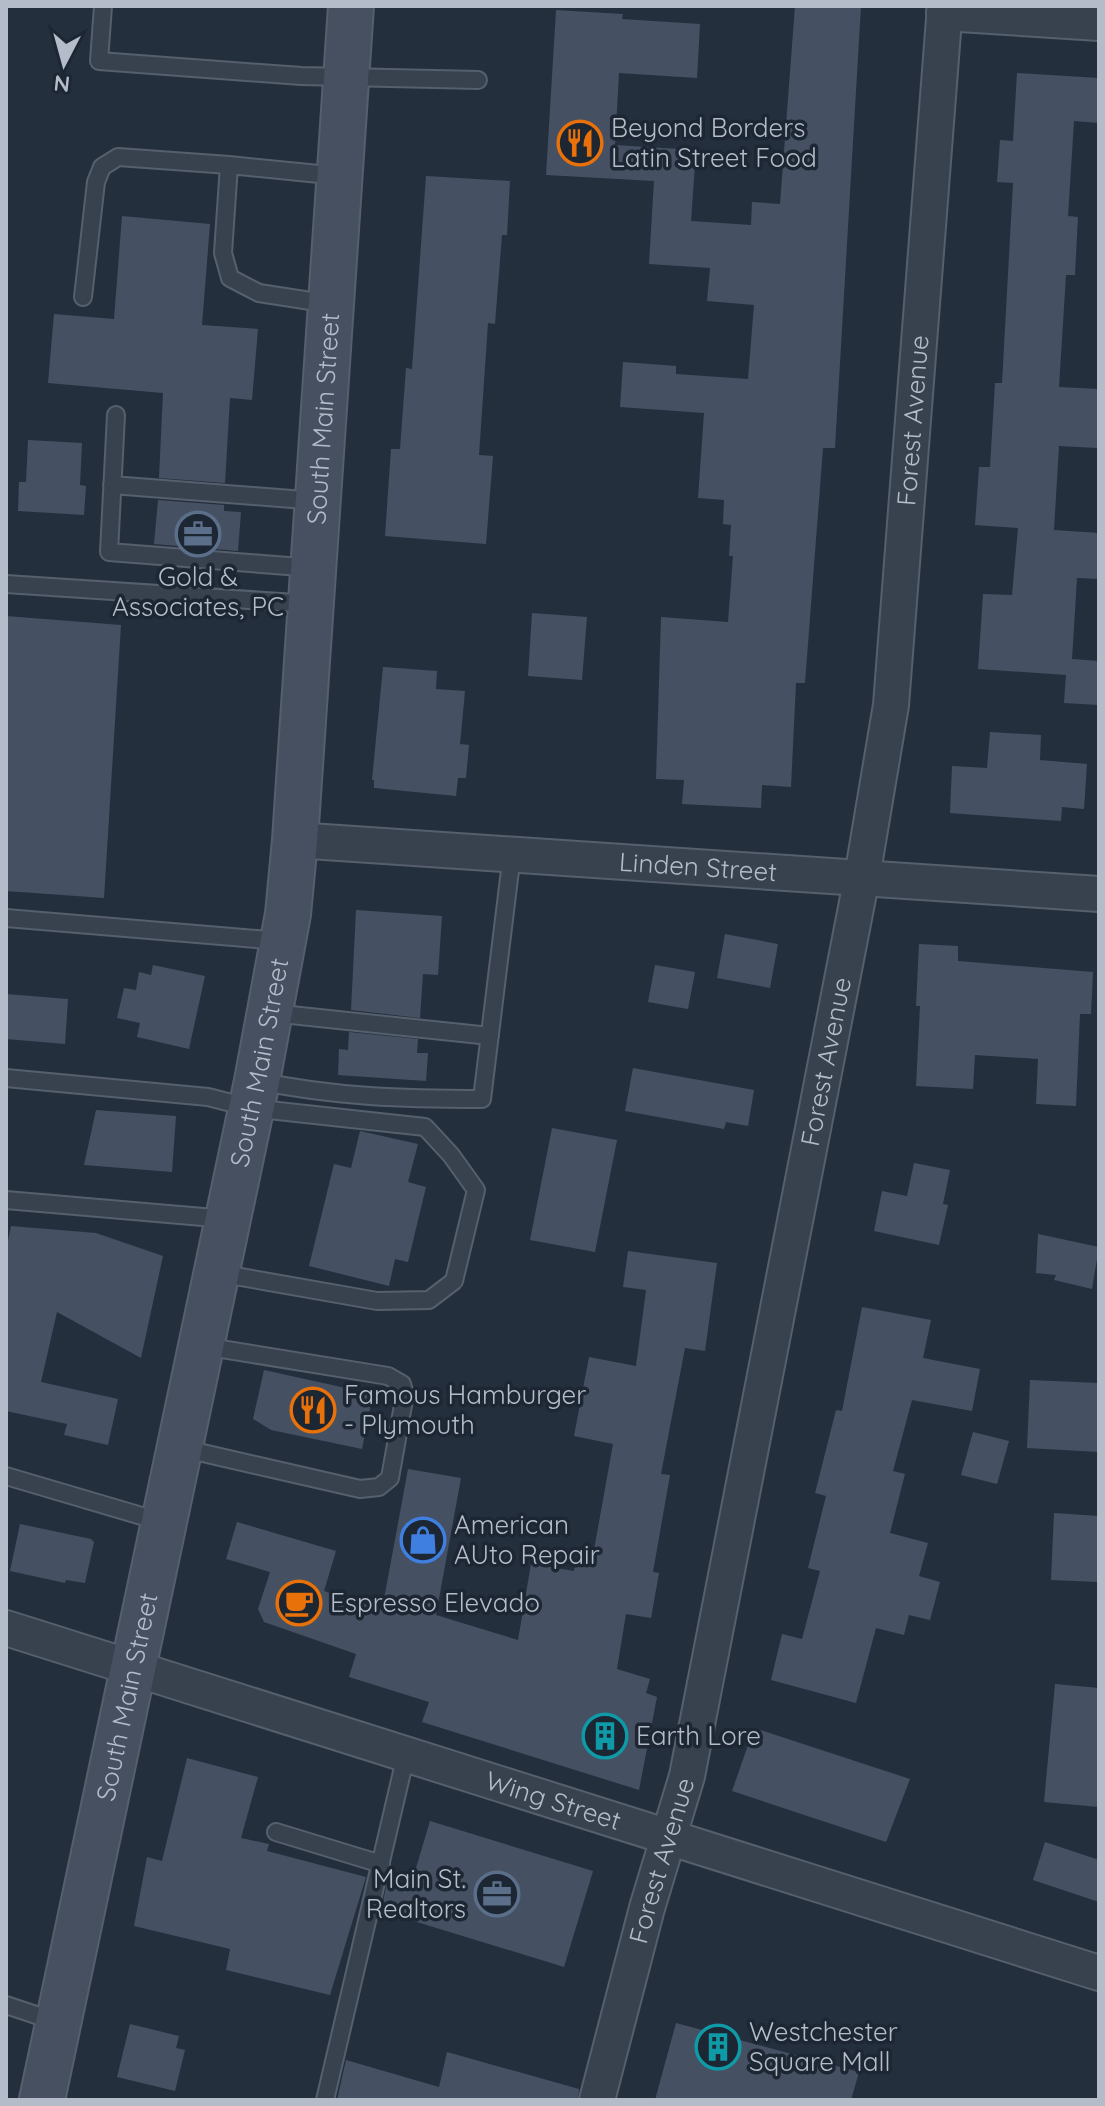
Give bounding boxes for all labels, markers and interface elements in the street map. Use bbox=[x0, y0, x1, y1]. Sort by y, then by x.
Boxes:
north arrow bbox=[24, 24, 104, 104]
text: N bbox=[52, 69, 71, 99]
place label: Beyond Borders Latin Street Food bbox=[611, 111, 817, 174]
restaurant icon: Beyond Borders Latin Street Food bbox=[556, 119, 604, 167]
street label: South Main Street bbox=[299, 312, 346, 525]
street label: Forest Avenue bbox=[889, 334, 936, 507]
office icon: Gold & Associates, PC bbox=[174, 510, 222, 558]
place label: Gold & Associates, PC bbox=[112, 560, 284, 623]
street label: Linden Street bbox=[618, 845, 778, 888]
street label: South Main Street bbox=[222, 955, 295, 1170]
street label: Forest Avenue bbox=[793, 974, 858, 1149]
place label: Famous Hamburger - Plymouth bbox=[344, 1378, 586, 1441]
restaurant icon: Famous Hamburger - Plymouth bbox=[289, 1386, 337, 1434]
place label: American AUto Repair bbox=[454, 1508, 600, 1571]
shop icon: American AUto Repair bbox=[399, 1516, 447, 1564]
cafe icon: Espresso Elevado bbox=[275, 1579, 323, 1627]
place label: Espresso Elevado bbox=[330, 1586, 540, 1619]
street label: South Main Street bbox=[89, 1590, 165, 1804]
building icon: Earth Lore bbox=[581, 1712, 629, 1760]
place label: Earth Lore bbox=[636, 1719, 761, 1752]
street label: Wing Street bbox=[482, 1763, 625, 1837]
street label: Forest Avenue bbox=[621, 1774, 702, 1947]
place label: Main St. Realtors bbox=[366, 1862, 466, 1925]
office icon: Main St. Realtors bbox=[473, 1870, 521, 1918]
place label: Westchester Square Mall bbox=[749, 2015, 898, 2078]
building icon: Westchester Square Mall bbox=[694, 2023, 742, 2071]

